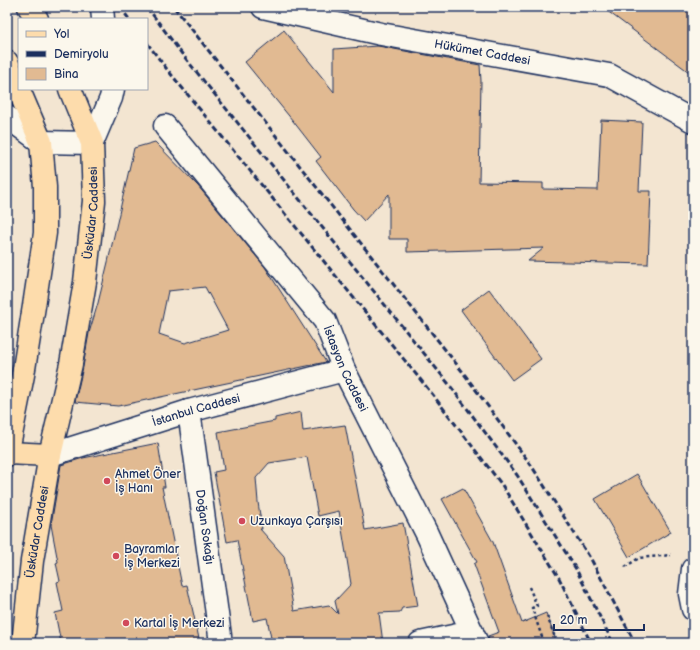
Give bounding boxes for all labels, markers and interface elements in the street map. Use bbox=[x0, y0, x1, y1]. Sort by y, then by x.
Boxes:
legend bbox=[18, 18, 148, 90]
text: Yol bbox=[53, 27, 69, 42]
street label: Hükümet Caddesi bbox=[433, 37, 532, 69]
text: Demiryolu bbox=[54, 47, 109, 62]
text: Bina bbox=[54, 67, 79, 82]
street label: Üsküdar Caddesi bbox=[80, 166, 102, 260]
street label: İstasyon Caddesi bbox=[320, 323, 371, 414]
street label: İstanbul Caddesi bbox=[150, 391, 242, 430]
place label: Ahmet Öner İş Hanı bbox=[115, 466, 181, 496]
marker: Ahmet Öner İş Hanı bbox=[102, 476, 112, 486]
street label: Üsküdar Caddesi bbox=[22, 485, 53, 579]
street label: Doğan Sokağı bbox=[192, 489, 217, 565]
place label: Uzunkaya Çarşısı bbox=[250, 514, 343, 529]
marker: Uzunkaya Çarşısı bbox=[237, 516, 247, 526]
place label: Bayramlar İş Merkezi bbox=[124, 542, 180, 571]
marker: Bayramlar İş Merkezi bbox=[111, 551, 121, 561]
scale bar bbox=[554, 606, 644, 632]
text: 20 m bbox=[560, 613, 587, 628]
place label: Kartal İş Merkezi bbox=[134, 615, 225, 631]
marker: Kartal İş Merkezi bbox=[121, 618, 131, 628]

